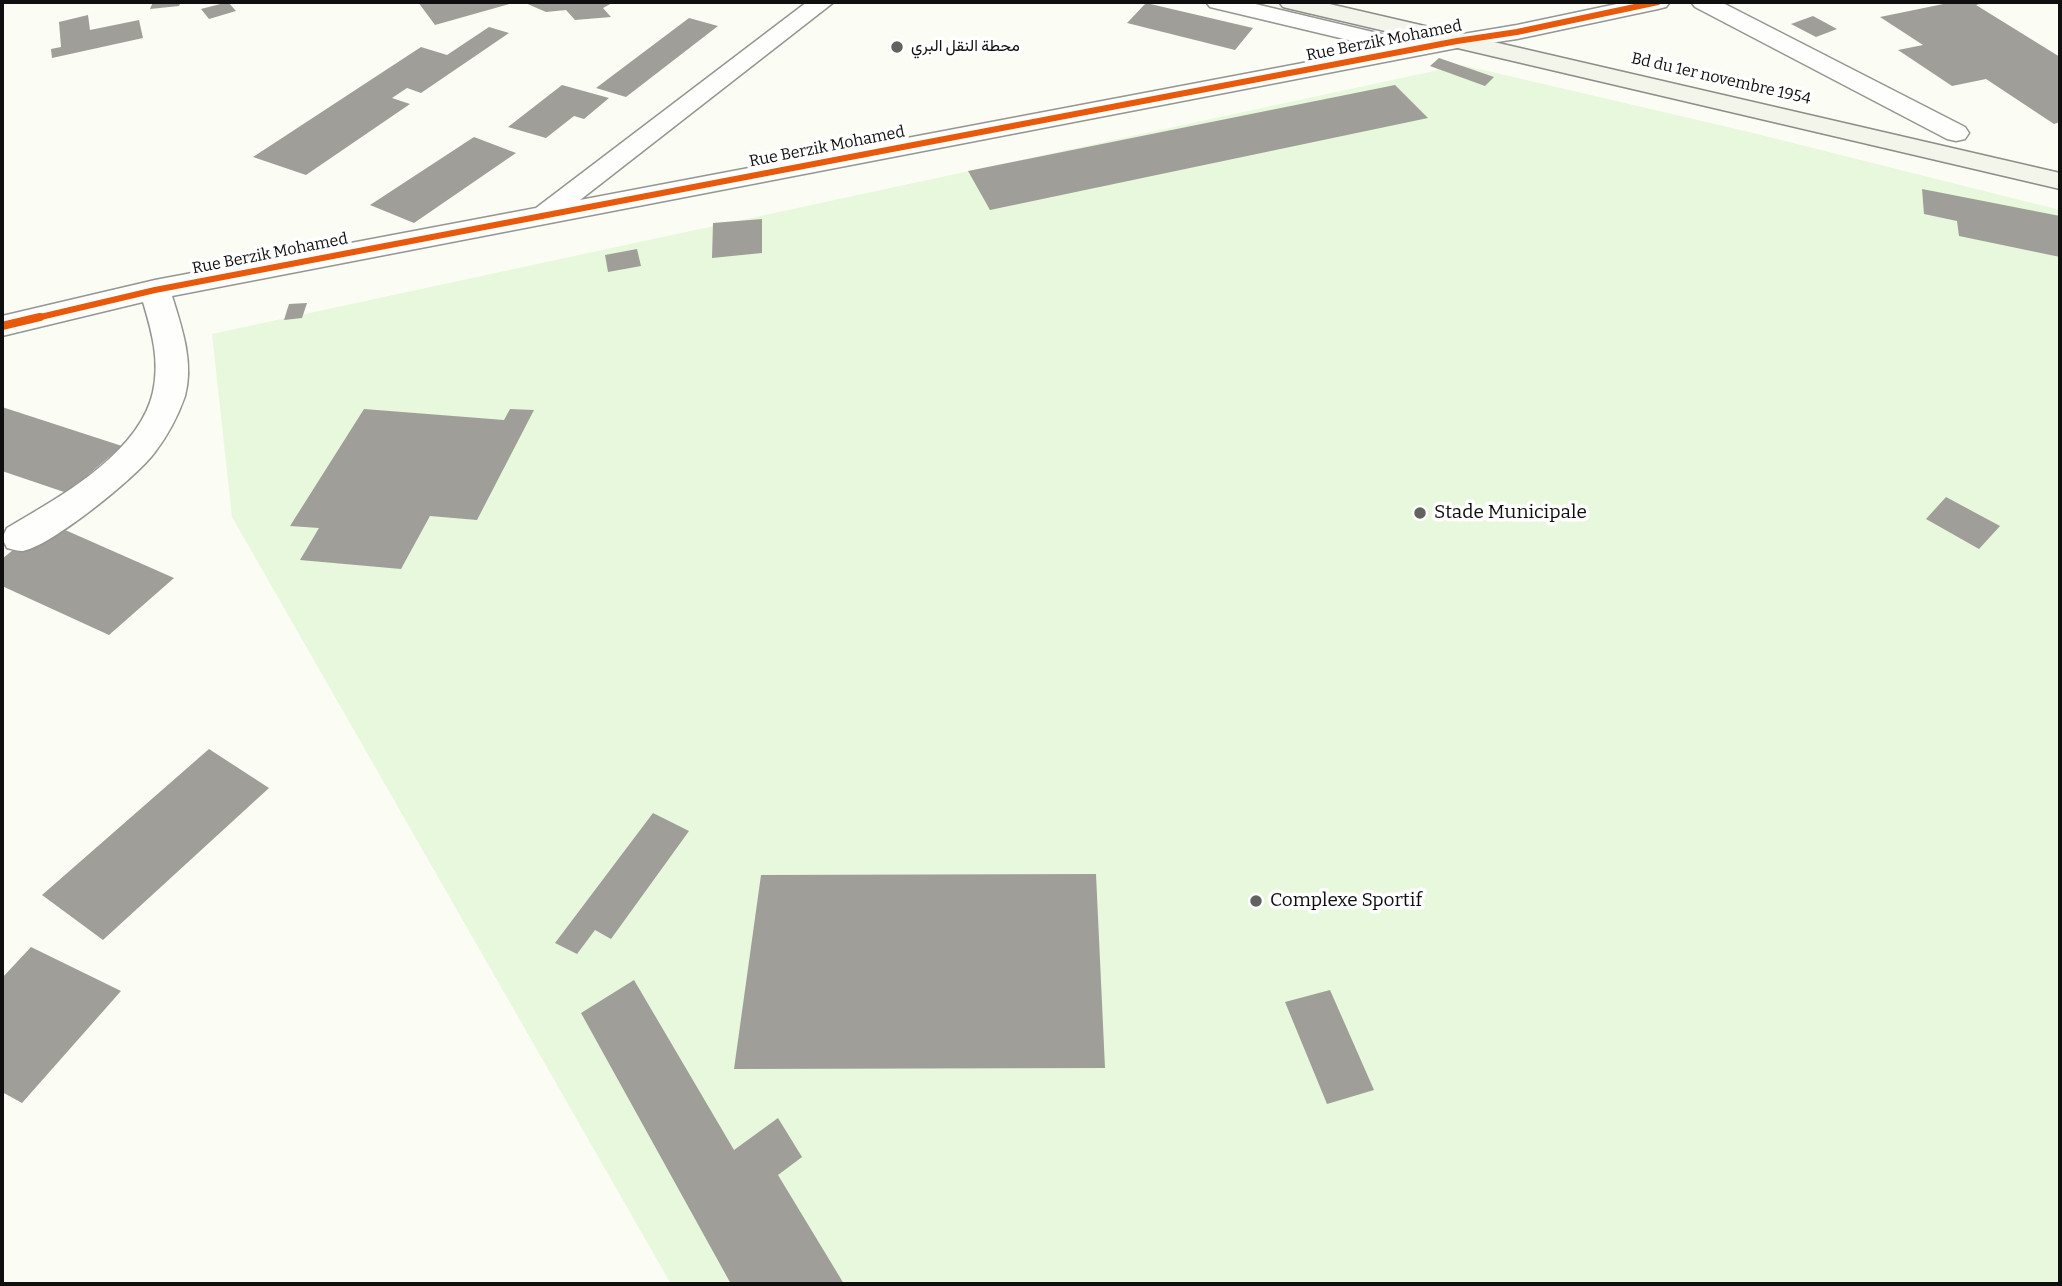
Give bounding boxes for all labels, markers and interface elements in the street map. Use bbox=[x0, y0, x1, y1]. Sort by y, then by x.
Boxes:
street label: Rue Berzik Mohamed bbox=[1305, 16, 1463, 66]
place label: محطة النقل البري bbox=[911, 37, 1020, 57]
marker: محطة النقل البري bbox=[889, 39, 905, 55]
street label: Bd du 1er novembre 1954 bbox=[1629, 49, 1813, 109]
street label: Rue Berzik Mohamed bbox=[748, 122, 906, 172]
street label: Rue Berzik Mohamed bbox=[191, 229, 349, 279]
place label: Stade Municipale bbox=[1434, 502, 1587, 524]
marker: Stade Municipale bbox=[1412, 505, 1428, 521]
place label: Complexe Sportif bbox=[1270, 890, 1422, 912]
marker: Complexe Sportif bbox=[1248, 893, 1264, 909]

